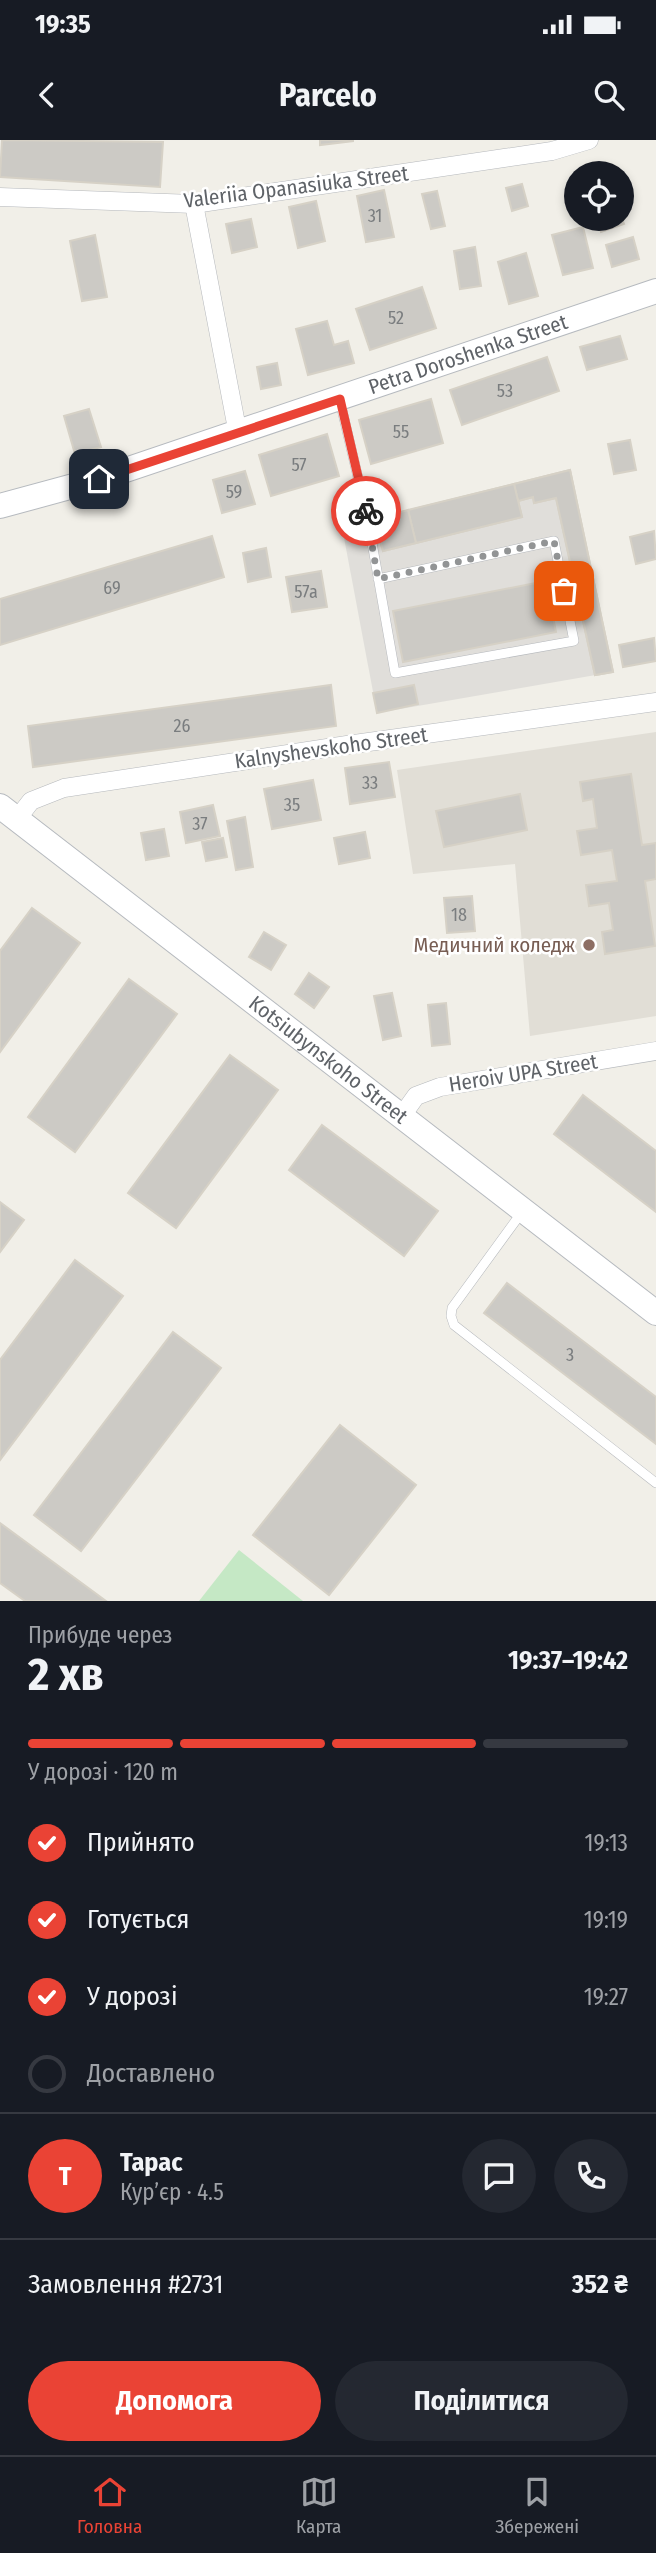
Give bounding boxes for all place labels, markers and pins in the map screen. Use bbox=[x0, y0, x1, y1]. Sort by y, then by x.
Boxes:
pin bbox=[69, 449, 129, 509]
pin bbox=[534, 561, 594, 621]
place label: Медичний коледж bbox=[414, 932, 576, 958]
marker: Медичний коледж bbox=[581, 937, 597, 953]

